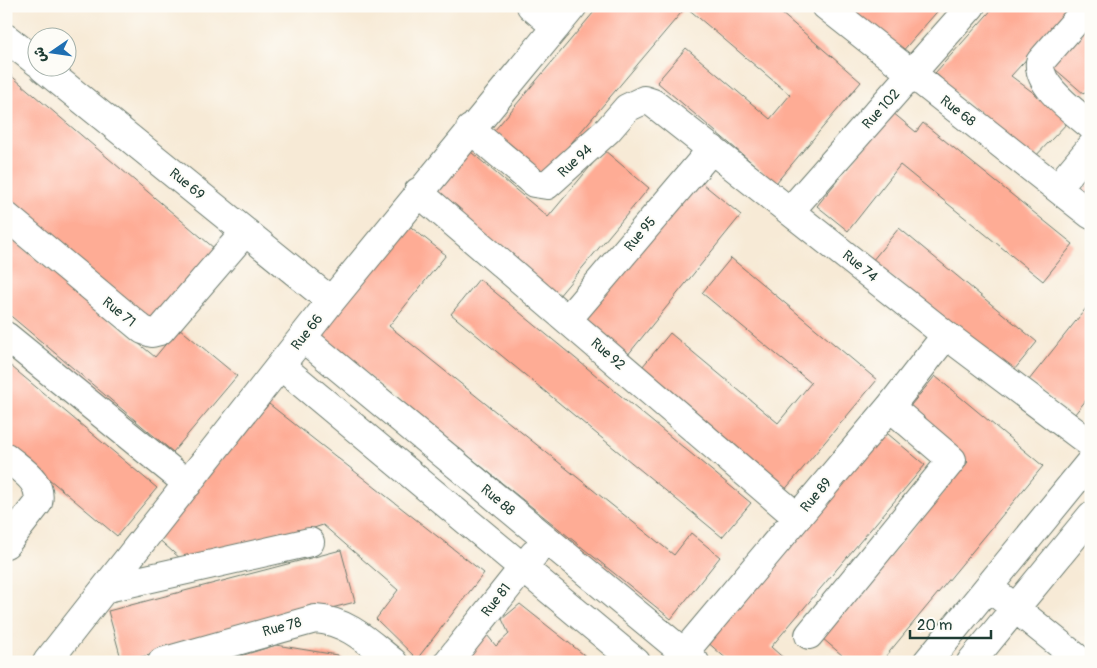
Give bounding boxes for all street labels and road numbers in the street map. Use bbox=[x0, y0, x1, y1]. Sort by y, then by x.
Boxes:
street label: Rue 102 bbox=[859, 85, 903, 133]
street label: Rue 68 bbox=[937, 92, 979, 130]
street label: Rue 94 bbox=[554, 141, 596, 181]
street label: Rue 69 bbox=[166, 165, 208, 203]
street label: Rue 95 bbox=[621, 213, 659, 255]
street label: Rue 74 bbox=[839, 247, 881, 285]
street label: Rue 71 bbox=[99, 293, 139, 331]
street label: Rue 66 bbox=[288, 310, 326, 354]
street label: Rue 92 bbox=[587, 334, 629, 374]
street label: Rue 89 bbox=[797, 474, 835, 516]
street label: Rue 88 bbox=[478, 481, 518, 519]
street label: Rue 81 bbox=[478, 580, 514, 620]
street label: Rue 78 bbox=[261, 614, 303, 640]

